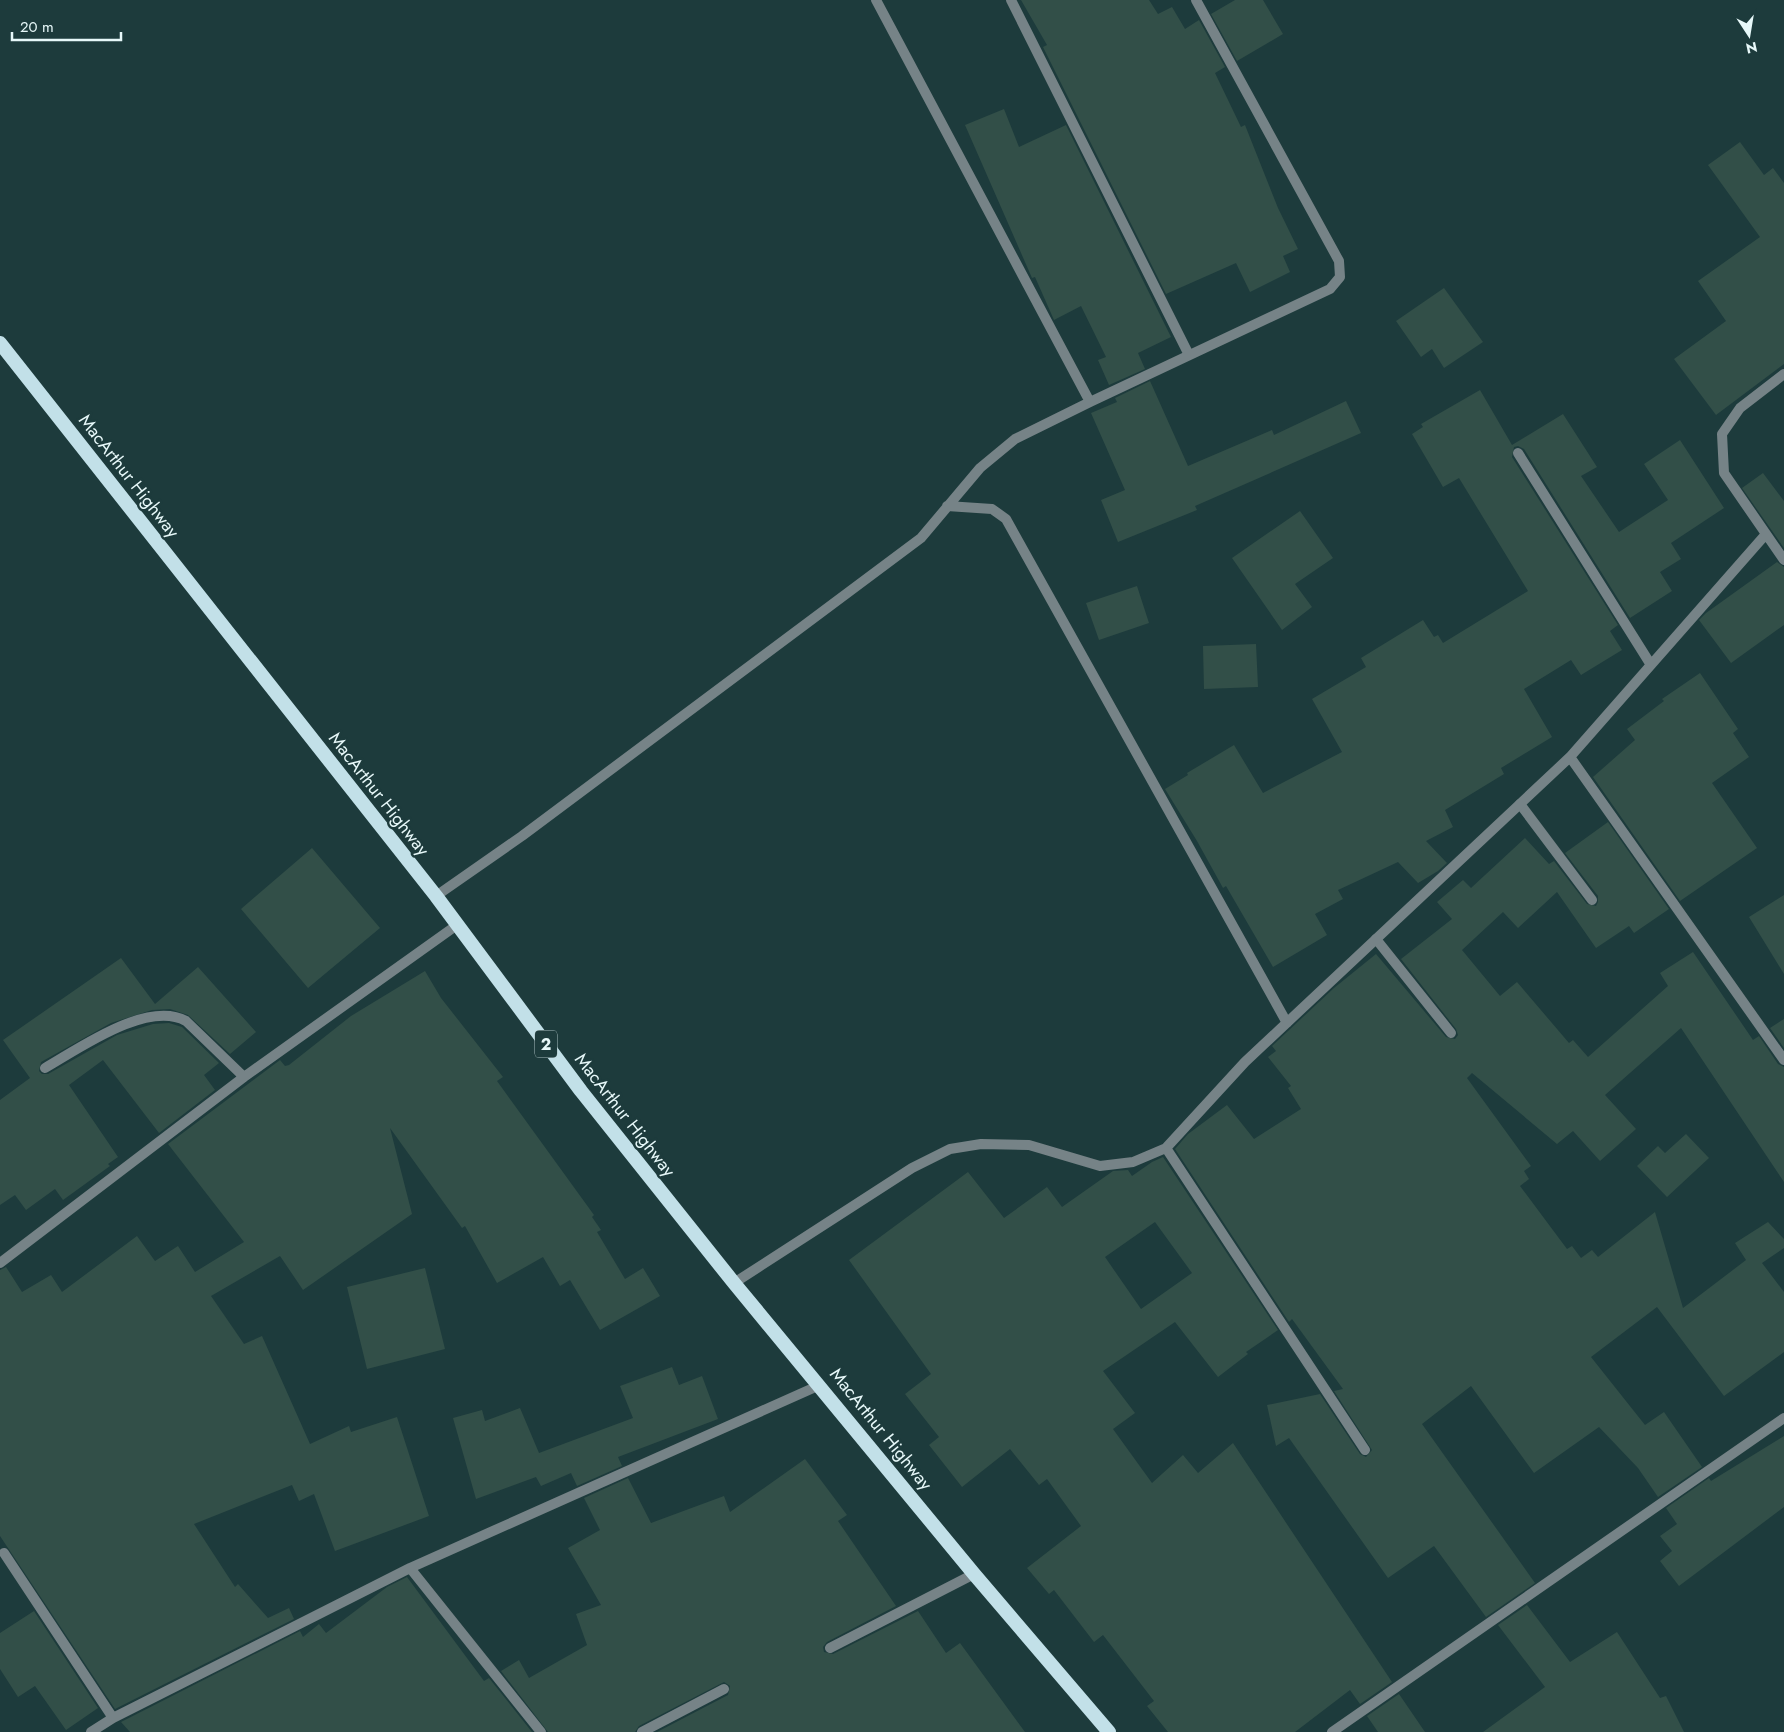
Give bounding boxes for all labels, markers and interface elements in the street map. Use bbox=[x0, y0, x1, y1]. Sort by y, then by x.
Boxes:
scale bar bbox=[12, 10, 121, 42]
north arrow bbox=[1724, 10, 1774, 60]
text: 20 m bbox=[20, 16, 54, 38]
text: N bbox=[1744, 37, 1759, 59]
street label: MacArthur Highway bbox=[72, 409, 186, 543]
street label: MacArthur Highway bbox=[322, 727, 436, 861]
road number: 2 bbox=[535, 1030, 557, 1058]
street label: MacArthur Highway bbox=[568, 1048, 682, 1182]
street label: MacArthur Highway bbox=[824, 1362, 939, 1496]

